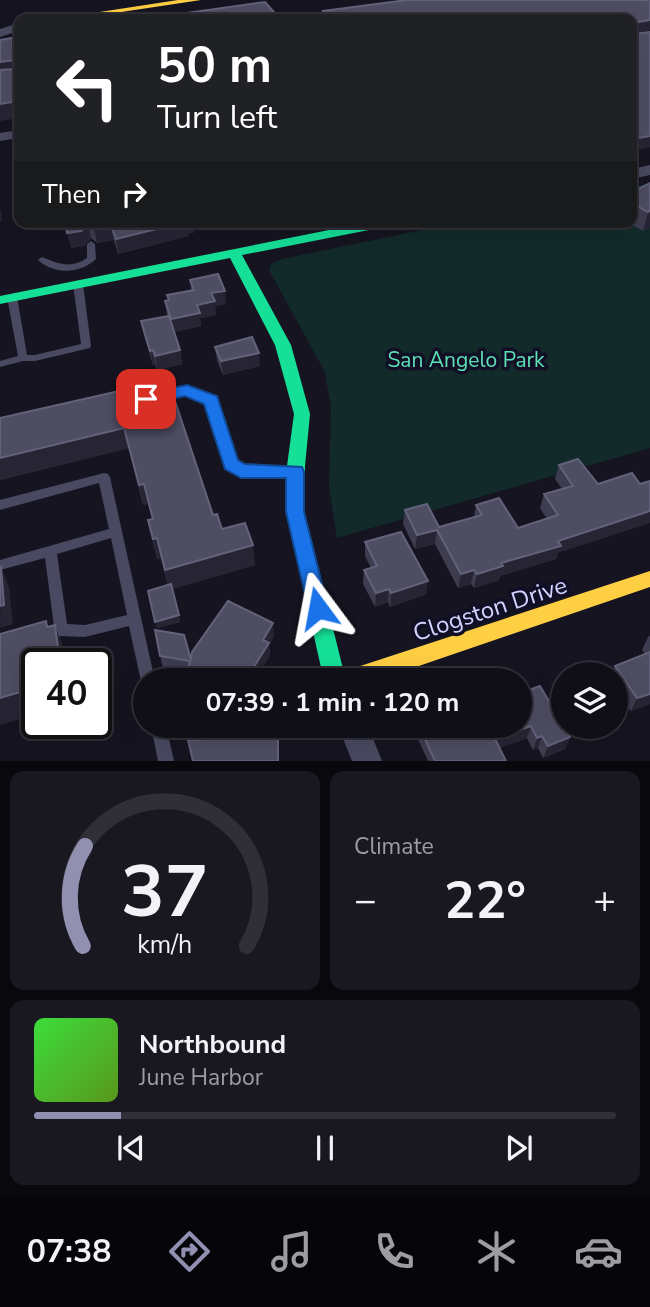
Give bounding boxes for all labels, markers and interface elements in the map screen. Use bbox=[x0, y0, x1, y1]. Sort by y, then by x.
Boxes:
text: 50 m bbox=[157, 32, 272, 99]
icon: left bbox=[42, 42, 133, 133]
text: Turn left bbox=[157, 96, 277, 139]
icon: right bbox=[115, 175, 153, 213]
text: Then bbox=[42, 177, 101, 212]
park label: San Angelo Park bbox=[387, 346, 545, 374]
pin bbox=[116, 369, 176, 429]
icon: arrive bbox=[127, 380, 165, 418]
street label: Clogston Drive bbox=[409, 569, 571, 649]
position arrow bbox=[281, 571, 355, 645]
speed limit sign: 40 bbox=[21, 648, 112, 739]
map controls bbox=[551, 662, 628, 739]
button: layers bbox=[551, 662, 628, 739]
text: 07:39 · 1 min · 120 m bbox=[206, 685, 459, 720]
text: Climate bbox=[354, 831, 434, 862]
text: 37 bbox=[121, 843, 209, 943]
text: 22° bbox=[444, 865, 526, 936]
text: − bbox=[354, 875, 377, 926]
text: + bbox=[593, 875, 616, 926]
text: km/h bbox=[137, 928, 193, 962]
text: Northbound bbox=[139, 1027, 286, 1062]
text: June Harbor bbox=[139, 1062, 263, 1093]
icon: previous bbox=[112, 1129, 150, 1167]
icon: pause bbox=[306, 1129, 344, 1167]
icon: next bbox=[500, 1129, 538, 1167]
icon: directions bbox=[165, 1227, 214, 1276]
icon: music bbox=[267, 1227, 316, 1276]
icon: phone bbox=[370, 1227, 419, 1276]
icon: climate bbox=[472, 1227, 521, 1276]
icon: car bbox=[574, 1227, 623, 1276]
text: 07:38 bbox=[27, 1230, 111, 1273]

